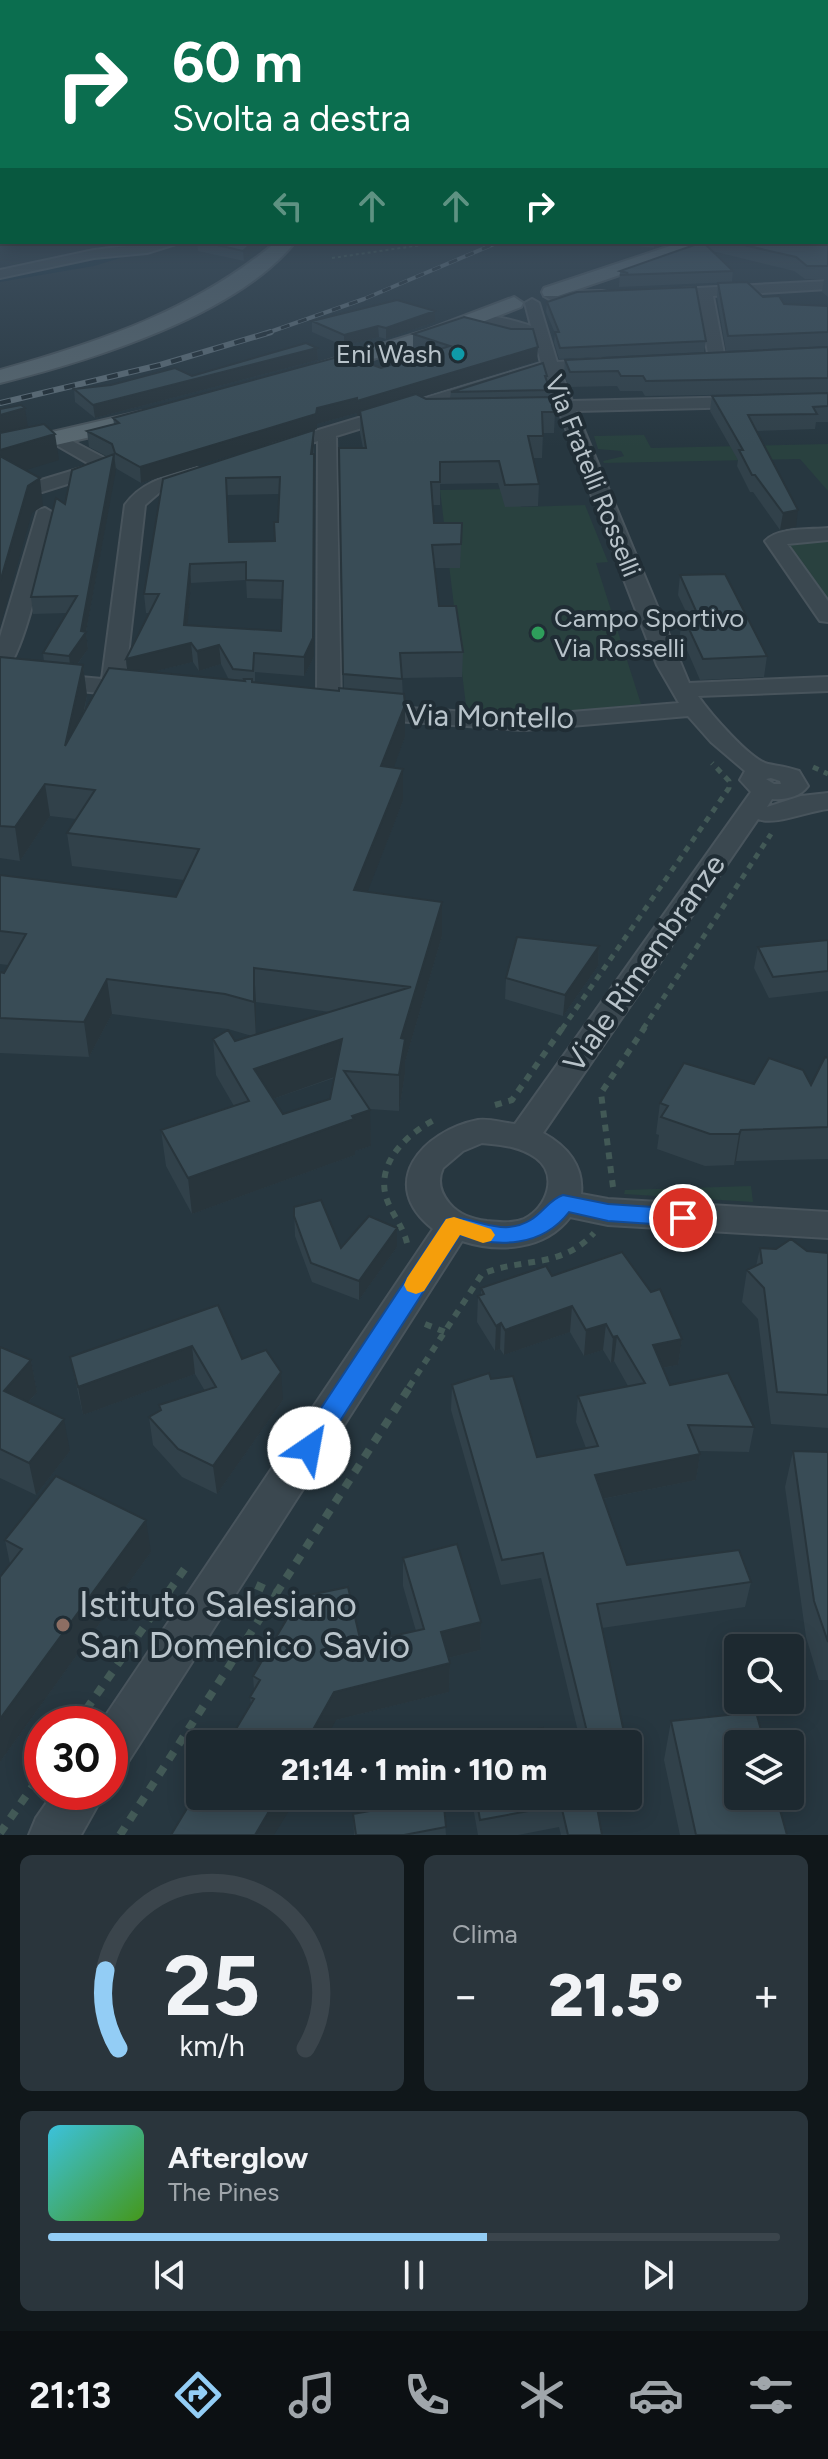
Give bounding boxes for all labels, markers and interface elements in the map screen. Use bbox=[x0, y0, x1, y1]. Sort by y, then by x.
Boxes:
text: 60 m bbox=[172, 29, 303, 96]
icon: right bbox=[40, 32, 144, 136]
text: Svolta a destra bbox=[172, 97, 411, 140]
icon: left bbox=[266, 184, 310, 228]
icon: ahead bbox=[350, 184, 394, 228]
icon: ahead bbox=[434, 184, 478, 228]
icon: right bbox=[518, 184, 562, 228]
place label: Eni Wash bbox=[336, 338, 442, 370]
marker: Eni Wash bbox=[449, 345, 467, 363]
street label: Via Fratelli Rosselli bbox=[538, 370, 648, 582]
place label: Campo Sportivo Via Rosselli bbox=[554, 602, 744, 664]
marker: Campo Sportivo Via Rosselli bbox=[529, 624, 547, 642]
street label: Via Montello bbox=[406, 696, 574, 736]
street label: Viale Rimembranze bbox=[555, 847, 733, 1079]
pin bbox=[649, 1184, 717, 1252]
icon: arrive bbox=[661, 1196, 705, 1240]
position arrow bbox=[267, 1406, 351, 1490]
place label: Istituto Salesiano San Domenico Savio bbox=[79, 1583, 410, 1667]
marker: Istituto Salesiano San Domenico Savio bbox=[54, 1616, 72, 1634]
map controls bbox=[724, 1634, 804, 1810]
button: search bbox=[724, 1634, 804, 1714]
speed limit sign: 30 bbox=[24, 1706, 128, 1810]
button: layers bbox=[724, 1730, 804, 1810]
text: 21:14 · 1 min · 110 m bbox=[281, 1751, 547, 1788]
text: Clima bbox=[452, 1918, 518, 1950]
text: 25 bbox=[164, 1936, 260, 2036]
text: 21.5° bbox=[549, 1959, 683, 2031]
text: − bbox=[452, 1969, 479, 2022]
text: + bbox=[753, 1969, 780, 2022]
text: km/h bbox=[179, 2029, 245, 2063]
text: Afterglow bbox=[168, 2139, 308, 2176]
text: The Pines bbox=[168, 2176, 279, 2208]
icon: previous bbox=[148, 2253, 192, 2297]
icon: pause bbox=[392, 2253, 436, 2297]
icon: next bbox=[636, 2253, 680, 2297]
icon: directions bbox=[170, 2367, 226, 2423]
icon: music bbox=[284, 2367, 340, 2423]
icon: phone bbox=[399, 2367, 455, 2423]
icon: climate bbox=[514, 2367, 570, 2423]
icon: car bbox=[628, 2367, 684, 2423]
icon: filters bbox=[743, 2367, 799, 2423]
text: 21:13 bbox=[29, 2374, 111, 2417]

